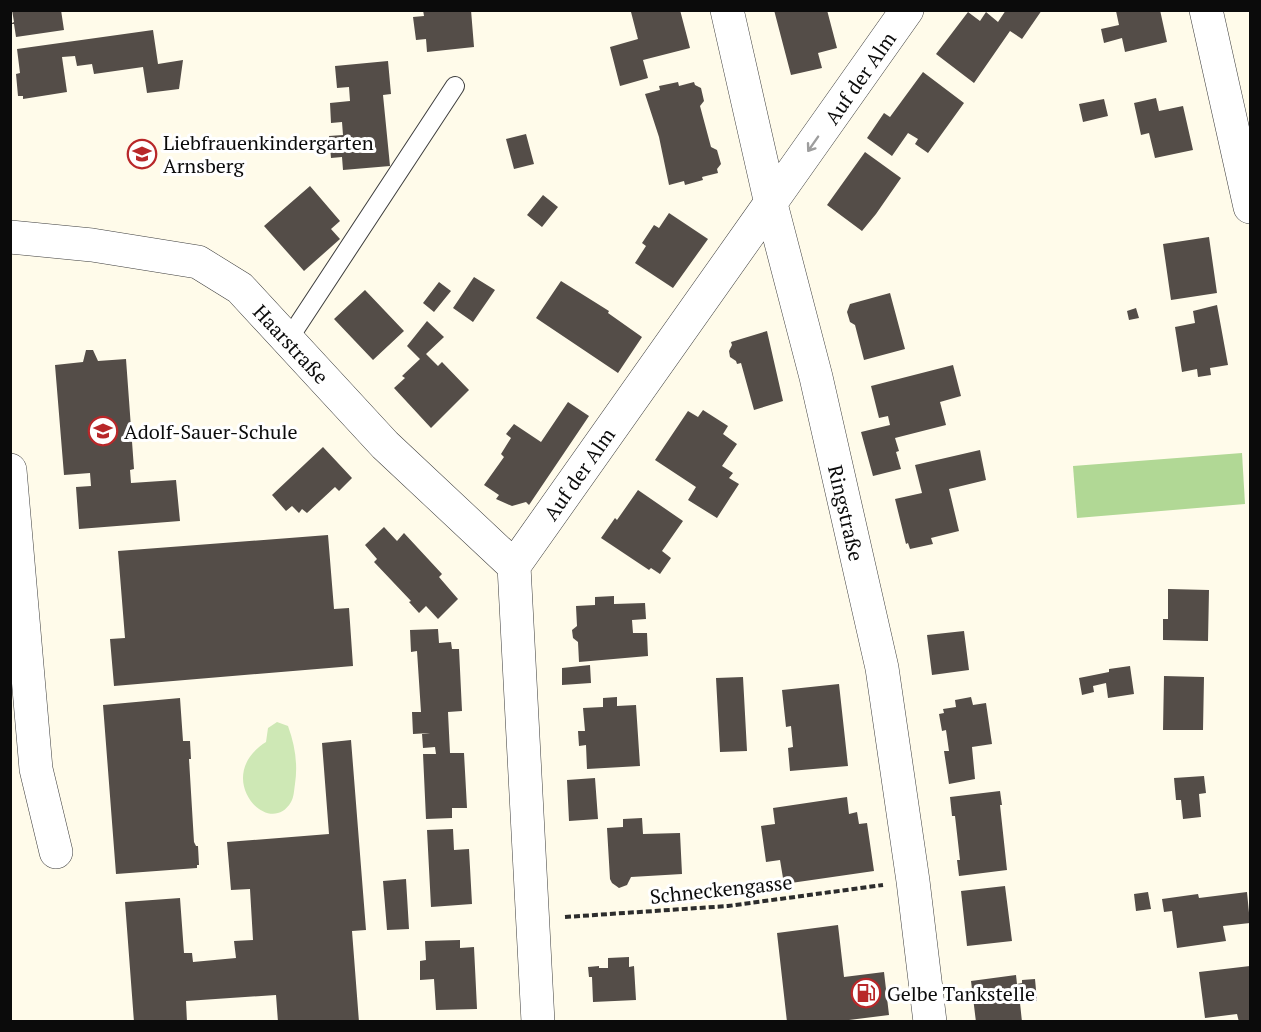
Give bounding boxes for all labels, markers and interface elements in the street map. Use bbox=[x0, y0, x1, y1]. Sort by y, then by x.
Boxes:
street label: Auf der Alm bbox=[818, 26, 902, 130]
place label: Liebfrauenkindergarten Arnsberg bbox=[163, 129, 374, 179]
one-way arrow bbox=[807, 135, 819, 151]
school or university icon: Liebfrauenkindergarten Arnsberg bbox=[126, 138, 158, 170]
street label: Haarstraße bbox=[247, 299, 335, 389]
school or university icon: Adolf-Sauer-Schule bbox=[87, 415, 119, 447]
place label: Adolf-Sauer-Schule bbox=[124, 418, 298, 445]
street label: Auf der Alm bbox=[537, 422, 621, 526]
street label: Ringstraße bbox=[822, 462, 870, 564]
street label: Schneckengasse bbox=[648, 868, 794, 910]
fuel station icon: Gelbe Tankstelle bbox=[850, 977, 882, 1009]
place label: Gelbe Tankstelle bbox=[887, 980, 1035, 1007]

